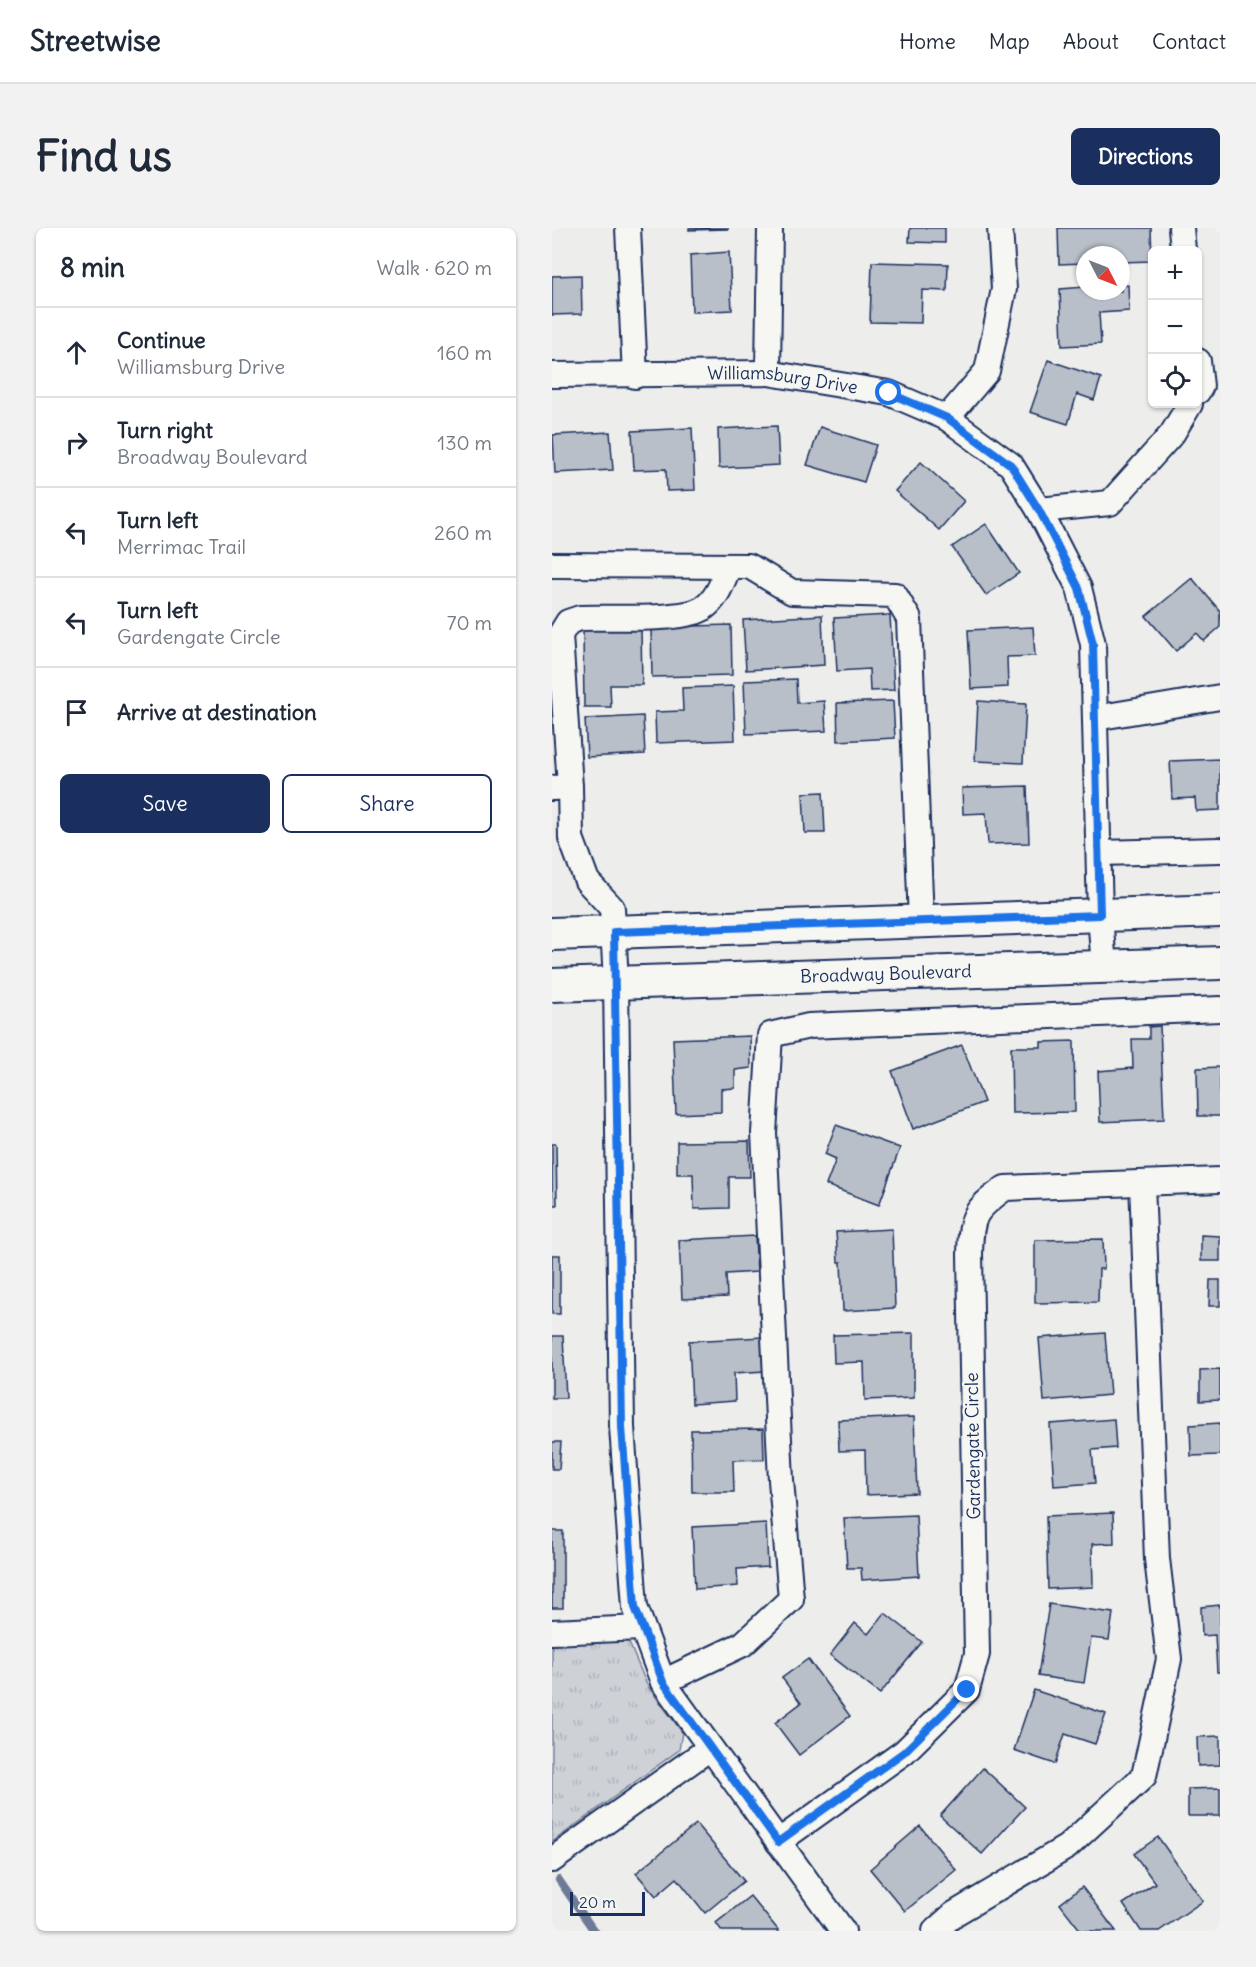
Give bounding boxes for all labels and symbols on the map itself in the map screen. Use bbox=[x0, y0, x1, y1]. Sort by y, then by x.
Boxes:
north arrow bbox=[1076, 246, 1130, 300]
street label: Williamsburg Drive bbox=[707, 361, 859, 399]
route start bbox=[875, 379, 901, 405]
street label: Broadway Boulevard bbox=[800, 959, 972, 988]
street label: Gardengate Circle bbox=[960, 1372, 985, 1520]
route end bbox=[953, 1676, 979, 1702]
scale bar bbox=[570, 1889, 645, 1916]

